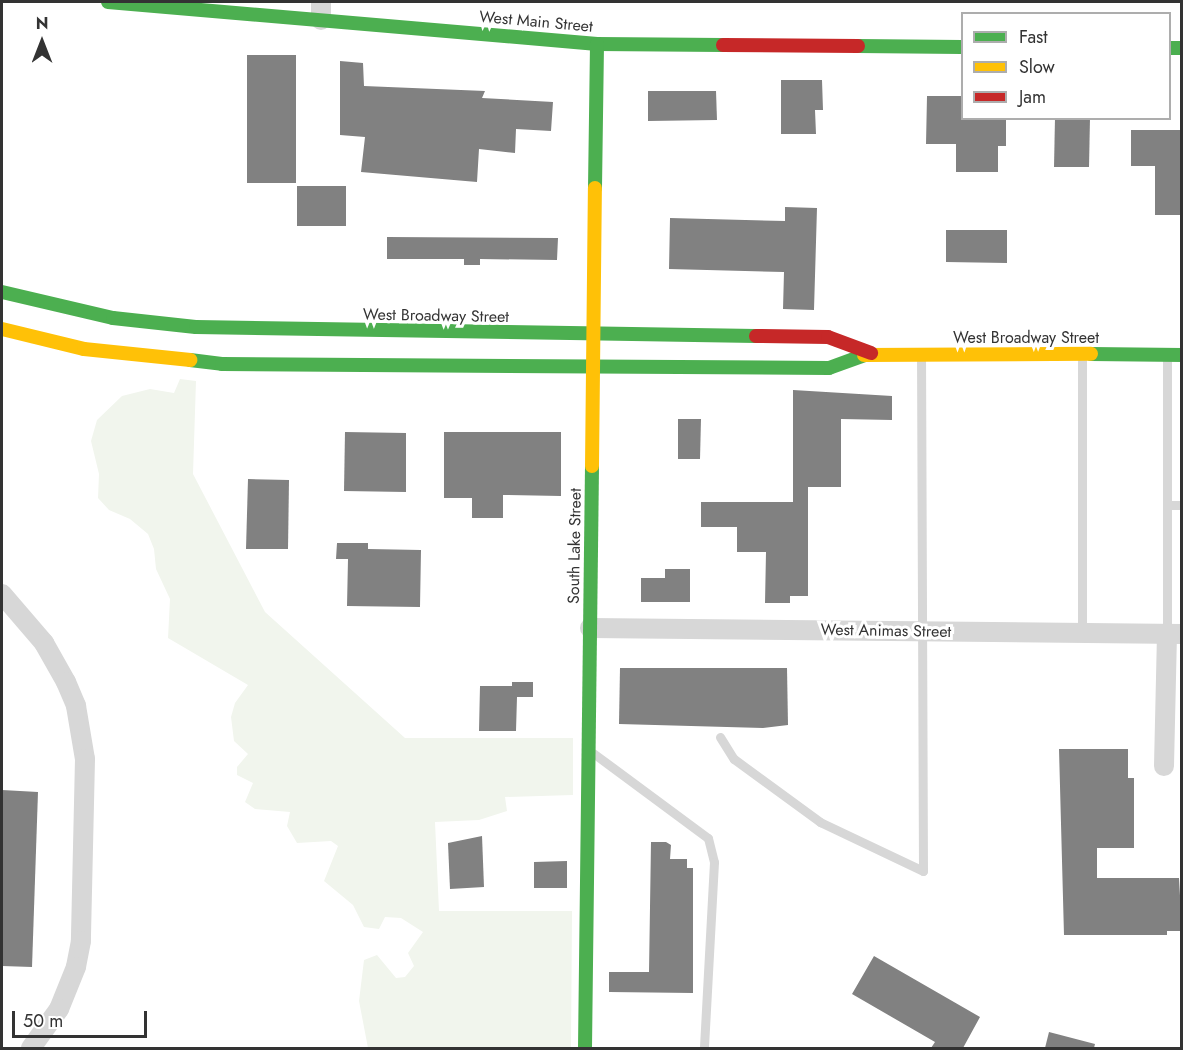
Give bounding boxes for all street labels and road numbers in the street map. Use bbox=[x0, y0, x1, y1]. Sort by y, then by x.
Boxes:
street label: West Main Street bbox=[478, 7, 594, 37]
street label: West Broadway Street bbox=[363, 305, 509, 327]
street label: West Broadway Street bbox=[953, 328, 1099, 348]
street label: South Lake Street bbox=[564, 488, 586, 604]
street label: West Animas Street bbox=[821, 620, 951, 642]

